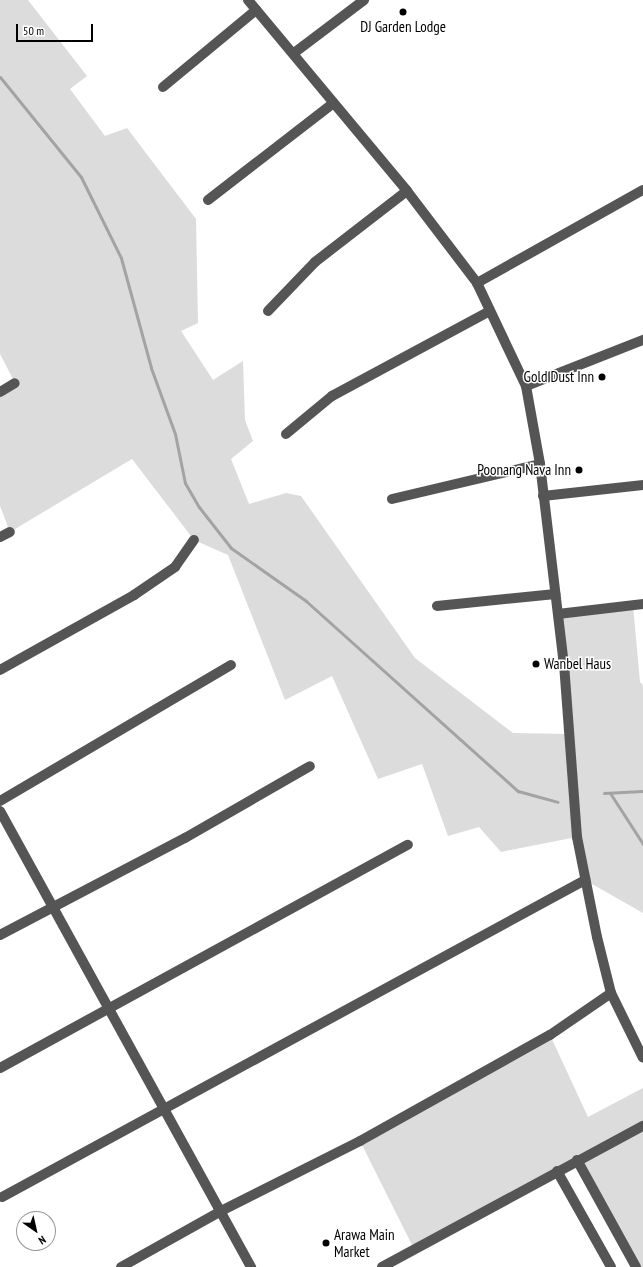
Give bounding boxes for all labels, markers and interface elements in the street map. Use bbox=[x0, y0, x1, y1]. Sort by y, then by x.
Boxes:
marker: DJ Garden Lodge bbox=[398, 7, 408, 17]
scale bar bbox=[18, 16, 95, 42]
place label: DJ Garden Lodge bbox=[360, 18, 446, 36]
text: 50 m bbox=[23, 23, 44, 38]
place label: Gold Dust Inn bbox=[524, 368, 594, 386]
marker: Gold Dust Inn bbox=[597, 372, 607, 382]
place label: Poonang Nava Inn bbox=[477, 461, 571, 479]
marker: Poonang Nava Inn bbox=[574, 465, 584, 475]
place label: Wanbel Haus bbox=[544, 655, 611, 673]
marker: Wanbel Haus bbox=[531, 659, 541, 669]
north arrow bbox=[16, 1211, 56, 1251]
place label: Arawa Main Market bbox=[334, 1225, 395, 1260]
text: N bbox=[36, 1233, 49, 1248]
marker: Arawa Main Market bbox=[321, 1238, 331, 1248]

